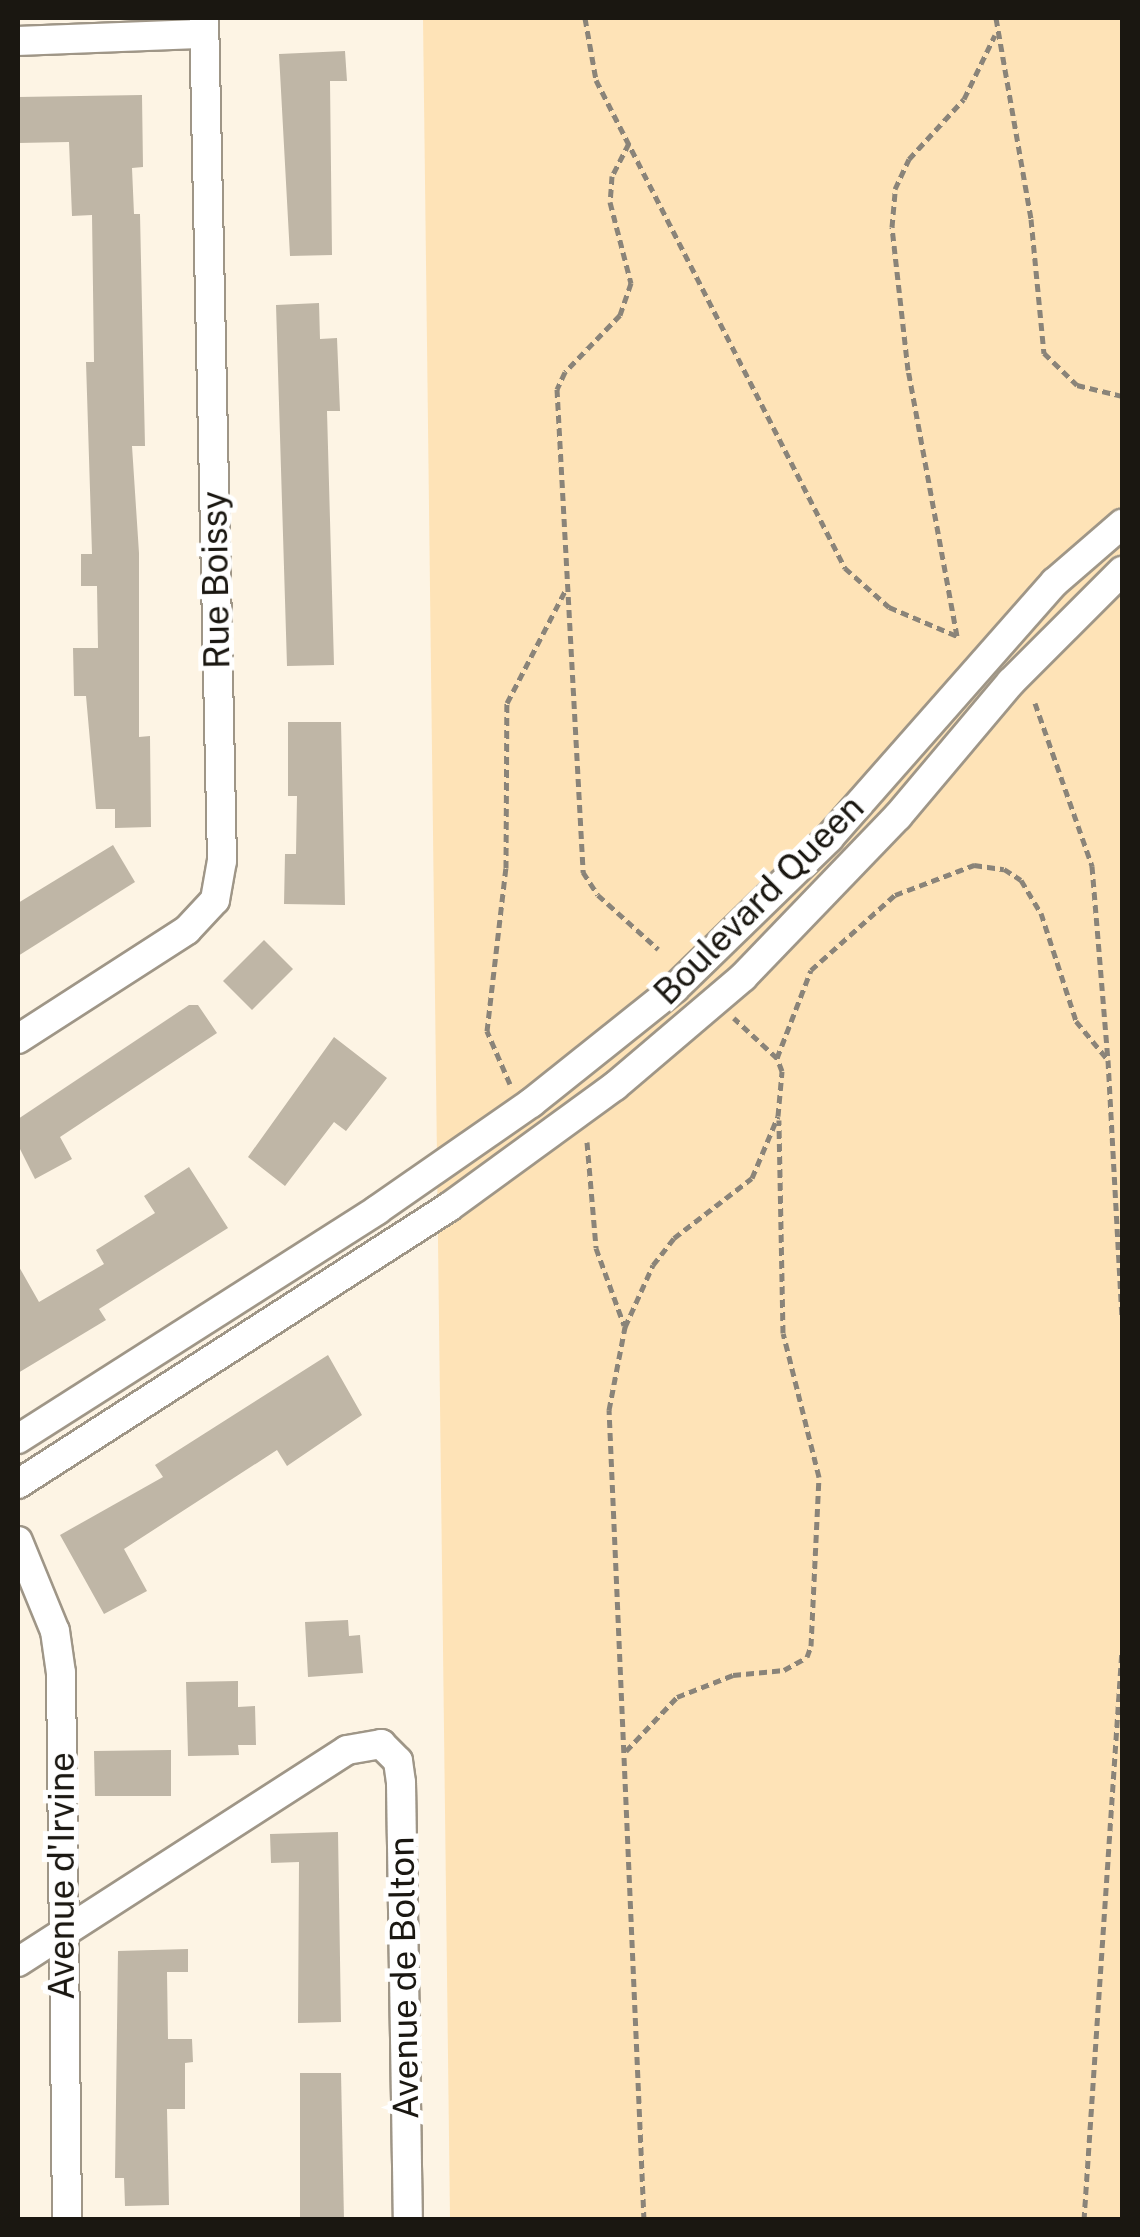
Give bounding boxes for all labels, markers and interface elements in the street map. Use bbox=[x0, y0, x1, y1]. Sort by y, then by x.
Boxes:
street label: Rue Boissy bbox=[193, 491, 239, 669]
street label: Boulevard Queen bbox=[646, 787, 872, 1013]
street label: Avenue d'Irvine bbox=[41, 1752, 83, 2000]
street label: Avenue de Bolton bbox=[381, 1836, 427, 2120]

